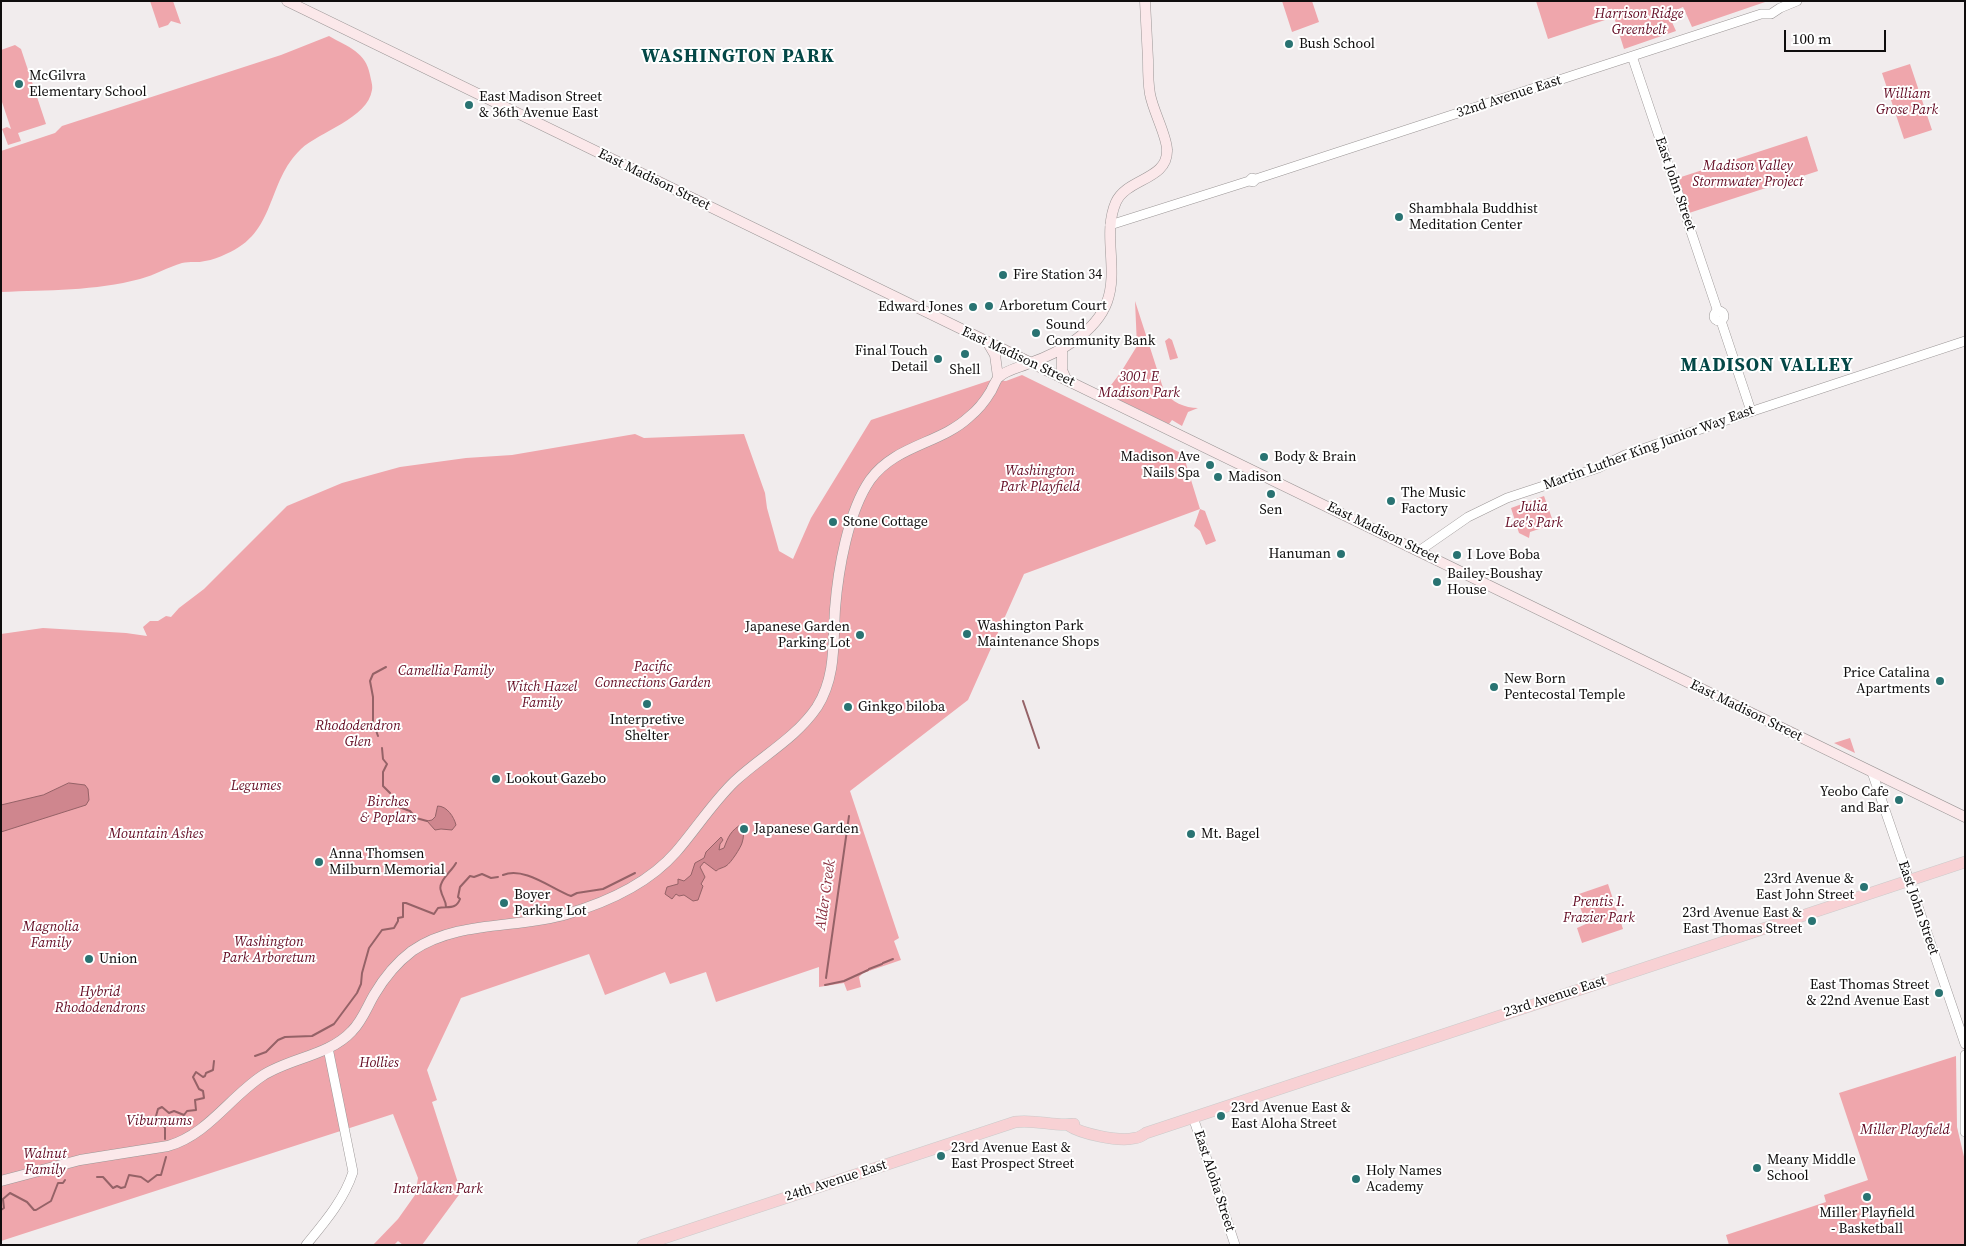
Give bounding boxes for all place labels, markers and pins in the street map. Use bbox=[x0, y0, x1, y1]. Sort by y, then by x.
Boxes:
place label: Bush School bbox=[1299, 36, 1375, 52]
marker: Bush School bbox=[1283, 38, 1295, 50]
place label: McGilvra Elementary School bbox=[29, 68, 147, 100]
marker: McGilvra Elementary School bbox=[13, 78, 25, 90]
place label: East Madison Street & 36th Avenue East bbox=[479, 89, 602, 121]
marker: East Madison Street & 36th Avenue East bbox=[463, 99, 475, 111]
place label: Shambhala Buddhist Meditation Center bbox=[1409, 201, 1538, 233]
marker: Shambhala Buddhist Meditation Center bbox=[1393, 211, 1405, 223]
place label: Fire Station 34 bbox=[1013, 267, 1102, 283]
marker: Fire Station 34 bbox=[997, 269, 1009, 281]
place label: Arboretum Court bbox=[999, 298, 1107, 314]
place label: Edward Jones bbox=[878, 299, 963, 315]
marker: Arboretum Court bbox=[983, 300, 995, 312]
marker: Edward Jones bbox=[967, 301, 979, 313]
place label: Sound Community Bank bbox=[1046, 317, 1155, 350]
marker: Sound Community Bank bbox=[1030, 327, 1042, 339]
place label: Final Touch Detail bbox=[855, 343, 928, 376]
marker: Shell bbox=[959, 348, 971, 360]
marker: Final Touch Detail bbox=[932, 353, 944, 365]
place label: Shell bbox=[950, 362, 980, 378]
place label: Madison Ave Nails Spa bbox=[1121, 449, 1200, 482]
place label: Body & Brain bbox=[1274, 449, 1356, 465]
marker: Body & Brain bbox=[1258, 451, 1270, 463]
marker: Madison Ave Nails Spa bbox=[1204, 459, 1216, 471]
place label: Madison bbox=[1228, 469, 1282, 485]
marker: Madison bbox=[1212, 471, 1224, 483]
place label: The Music Factory bbox=[1401, 485, 1466, 518]
marker: Sen bbox=[1265, 488, 1277, 500]
marker: The Music Factory bbox=[1385, 495, 1397, 507]
place label: Sen bbox=[1260, 502, 1282, 518]
place label: Stone Cottage bbox=[843, 514, 928, 530]
marker: Stone Cottage bbox=[827, 516, 839, 528]
place label: Hanuman bbox=[1268, 546, 1331, 562]
place label: I Love Boba bbox=[1467, 547, 1540, 563]
marker: Hanuman bbox=[1335, 548, 1347, 560]
marker: I Love Boba bbox=[1451, 549, 1463, 561]
place label: Bailey-Boushay House bbox=[1447, 566, 1543, 598]
marker: Bailey-Boushay House bbox=[1431, 576, 1443, 588]
place label: Washington Park Maintenance Shops bbox=[977, 618, 1099, 650]
place label: Japanese Garden Parking Lot bbox=[745, 619, 850, 652]
marker: Washington Park Maintenance Shops bbox=[961, 628, 973, 640]
marker: Japanese Garden Parking Lot bbox=[854, 629, 866, 641]
place label: Price Catalina Apartments bbox=[1843, 665, 1930, 698]
place label: New Born Pentecostal Temple bbox=[1504, 671, 1625, 704]
marker: Price Catalina Apartments bbox=[1934, 675, 1946, 687]
marker: New Born Pentecostal Temple bbox=[1488, 681, 1500, 693]
marker: Interpretive Shelter bbox=[641, 698, 653, 710]
place label: Ginkgo biloba bbox=[858, 699, 945, 715]
marker: Ginkgo biloba bbox=[842, 701, 854, 713]
place label: Interpretive Shelter bbox=[610, 712, 684, 744]
place label: Lookout Gazebo bbox=[506, 771, 606, 787]
marker: Lookout Gazebo bbox=[490, 773, 502, 785]
place label: Yeobo Cafe and Bar bbox=[1820, 784, 1889, 816]
marker: Yeobo Cafe and Bar bbox=[1893, 794, 1905, 806]
place label: Japanese Garden bbox=[754, 821, 859, 837]
marker: Japanese Garden bbox=[738, 823, 750, 835]
place label: Mt. Bagel bbox=[1201, 826, 1260, 842]
marker: Mt. Bagel bbox=[1185, 828, 1197, 840]
place label: Anna Thomsen Milburn Memorial bbox=[329, 846, 445, 879]
marker: Anna Thomsen Milburn Memorial bbox=[313, 856, 325, 868]
place label: 23rd Avenue & East John Street bbox=[1756, 871, 1854, 904]
marker: 23rd Avenue & East John Street bbox=[1858, 881, 1870, 893]
place label: Boyer Parking Lot bbox=[514, 887, 586, 920]
marker: Boyer Parking Lot bbox=[498, 897, 510, 909]
place label: 23rd Avenue East & East Thomas Street bbox=[1682, 905, 1802, 938]
marker: 23rd Avenue East & East Thomas Street bbox=[1806, 915, 1818, 927]
place label: Union bbox=[99, 951, 138, 967]
marker: Union bbox=[83, 953, 95, 965]
place label: East Thomas Street & 22nd Avenue East bbox=[1807, 977, 1929, 1010]
marker: East Thomas Street & 22nd Avenue East bbox=[1933, 987, 1945, 999]
place label: 23rd Avenue East & East Aloha Street bbox=[1231, 1100, 1351, 1132]
marker: 23rd Avenue East & East Aloha Street bbox=[1215, 1110, 1227, 1122]
place label: 23rd Avenue East & East Prospect Street bbox=[951, 1140, 1074, 1172]
marker: 23rd Avenue East & East Prospect Street bbox=[935, 1150, 947, 1162]
place label: Meany Middle School bbox=[1767, 1152, 1856, 1184]
marker: Meany Middle School bbox=[1751, 1162, 1763, 1174]
place label: Holy Names Academy bbox=[1366, 1163, 1442, 1196]
marker: Holy Names Academy bbox=[1350, 1173, 1362, 1185]
marker: Miller Playfield - Basketball bbox=[1861, 1191, 1873, 1203]
place label: Miller Playfield - Basketball bbox=[1819, 1205, 1915, 1238]

